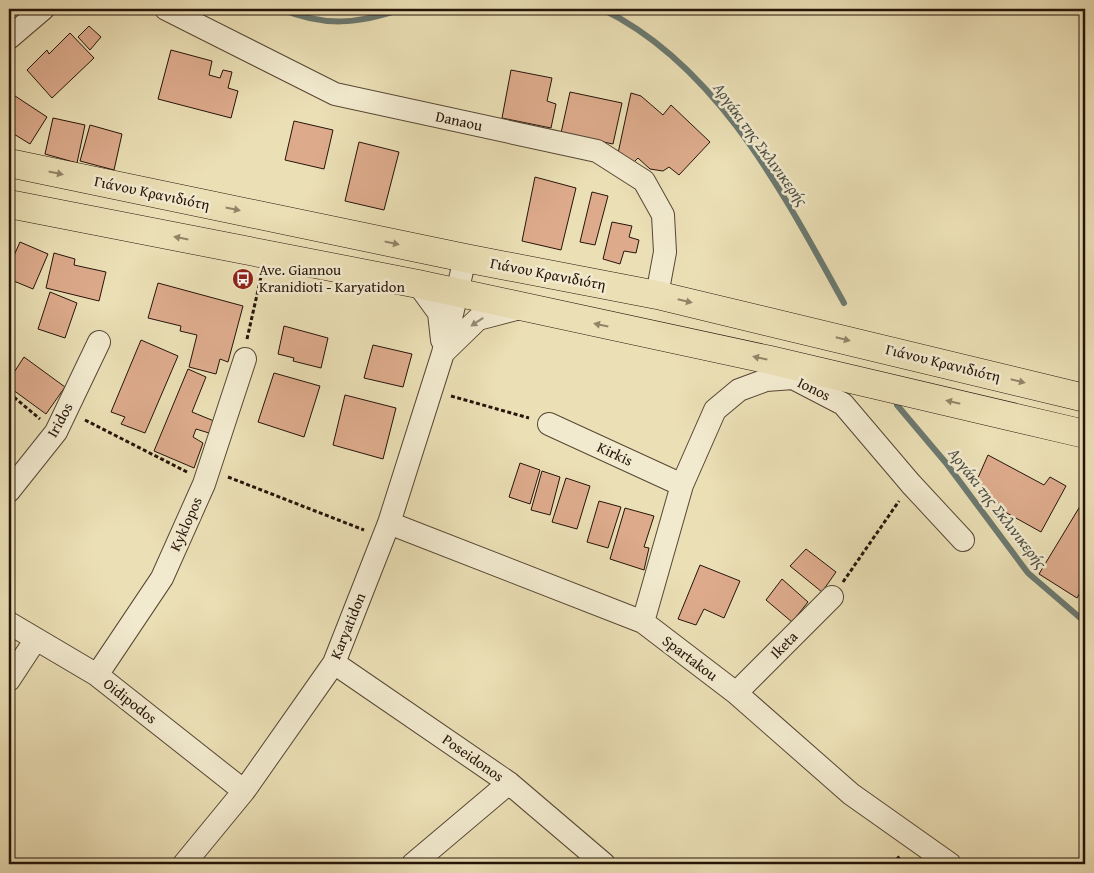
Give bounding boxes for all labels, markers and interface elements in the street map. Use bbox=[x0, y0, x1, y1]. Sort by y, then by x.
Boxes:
water label: Αργάκι της Σκλινικερής bbox=[707, 76, 815, 211]
street label: Danaou bbox=[434, 105, 485, 136]
one-way arrow bbox=[49, 169, 65, 177]
street label: Γιάνου Κρανιδιότη bbox=[92, 170, 212, 215]
one-way arrow bbox=[225, 206, 241, 214]
one-way arrow bbox=[173, 234, 189, 242]
one-way arrow bbox=[384, 239, 400, 247]
street label: Γιάνου Κρανιδιότη bbox=[488, 252, 608, 295]
place label: Ave. Giannou Kranidioti - Karyatidon bbox=[259, 259, 405, 297]
bus stop icon: Ave. Giannou Kranidioti - Karyatidon bbox=[231, 267, 255, 291]
one-way arrow bbox=[677, 297, 692, 305]
one-way arrow bbox=[470, 317, 484, 327]
one-way arrow bbox=[594, 321, 609, 329]
one-way arrow bbox=[835, 335, 851, 343]
street label: Γιάνου Κρανιδιότη bbox=[884, 338, 1003, 387]
one-way arrow bbox=[753, 354, 768, 362]
street label: Ionos bbox=[794, 372, 834, 406]
one-way arrow bbox=[1010, 377, 1025, 385]
one-way arrow bbox=[944, 398, 960, 406]
street label: Iridos bbox=[42, 399, 78, 441]
street label: Kirkis bbox=[594, 436, 636, 471]
water label: Αργάκι της Σκλινικερής bbox=[942, 441, 1053, 574]
street label: Kyklopos bbox=[164, 493, 207, 554]
street label: Karyatidon bbox=[325, 589, 371, 662]
street label: Iketa bbox=[765, 626, 802, 663]
street label: Spartakou bbox=[658, 630, 723, 686]
street label: Oidipodos bbox=[99, 673, 162, 728]
street label: Poseidonos bbox=[438, 729, 508, 786]

